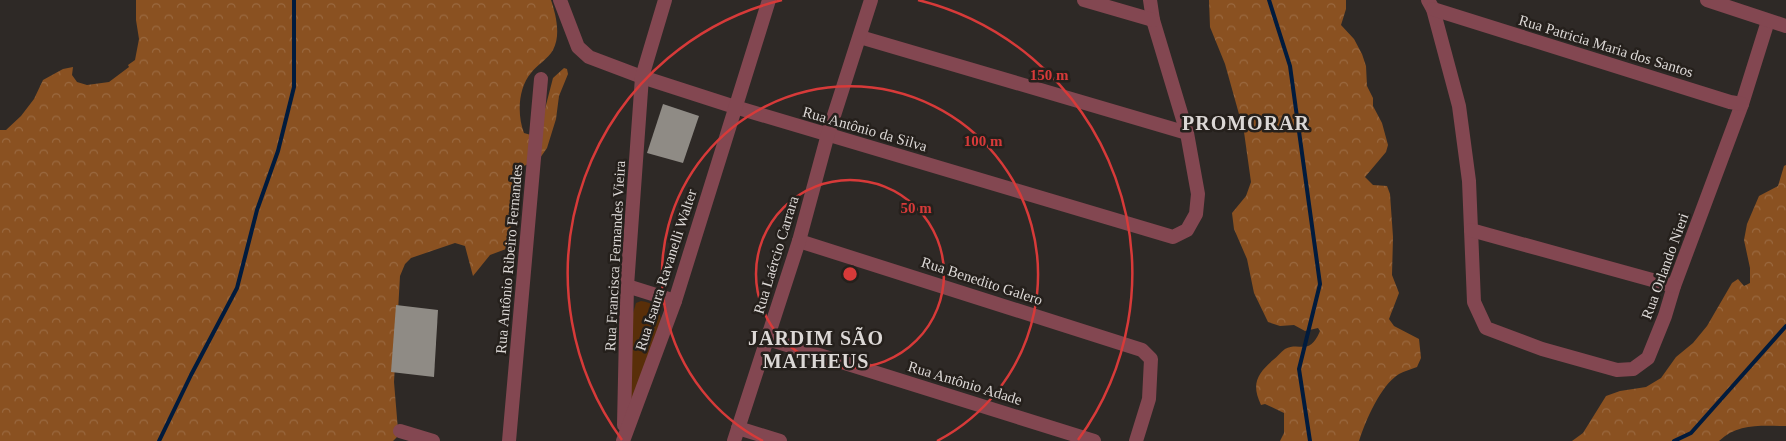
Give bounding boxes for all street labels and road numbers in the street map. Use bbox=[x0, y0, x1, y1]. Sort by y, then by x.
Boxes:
street label: Rua Patricia Maria dos Santos bbox=[1517, 12, 1695, 80]
street label: Rua Antônio da Silva bbox=[801, 104, 929, 155]
street label: Rua Francisca Fernandes Vieira bbox=[602, 160, 628, 352]
street label: Rua Antônio Ribeiro Fernandes bbox=[493, 163, 525, 355]
street label: Rua Isaura Ravanelli Walter bbox=[632, 187, 700, 353]
street label: Rua Laércio Carrara bbox=[750, 194, 802, 316]
street label: Rua Orlando Nieri bbox=[1638, 211, 1692, 321]
street label: Rua Benedito Galero bbox=[919, 254, 1045, 308]
street label: Rua Antônio Adade bbox=[906, 358, 1024, 408]

